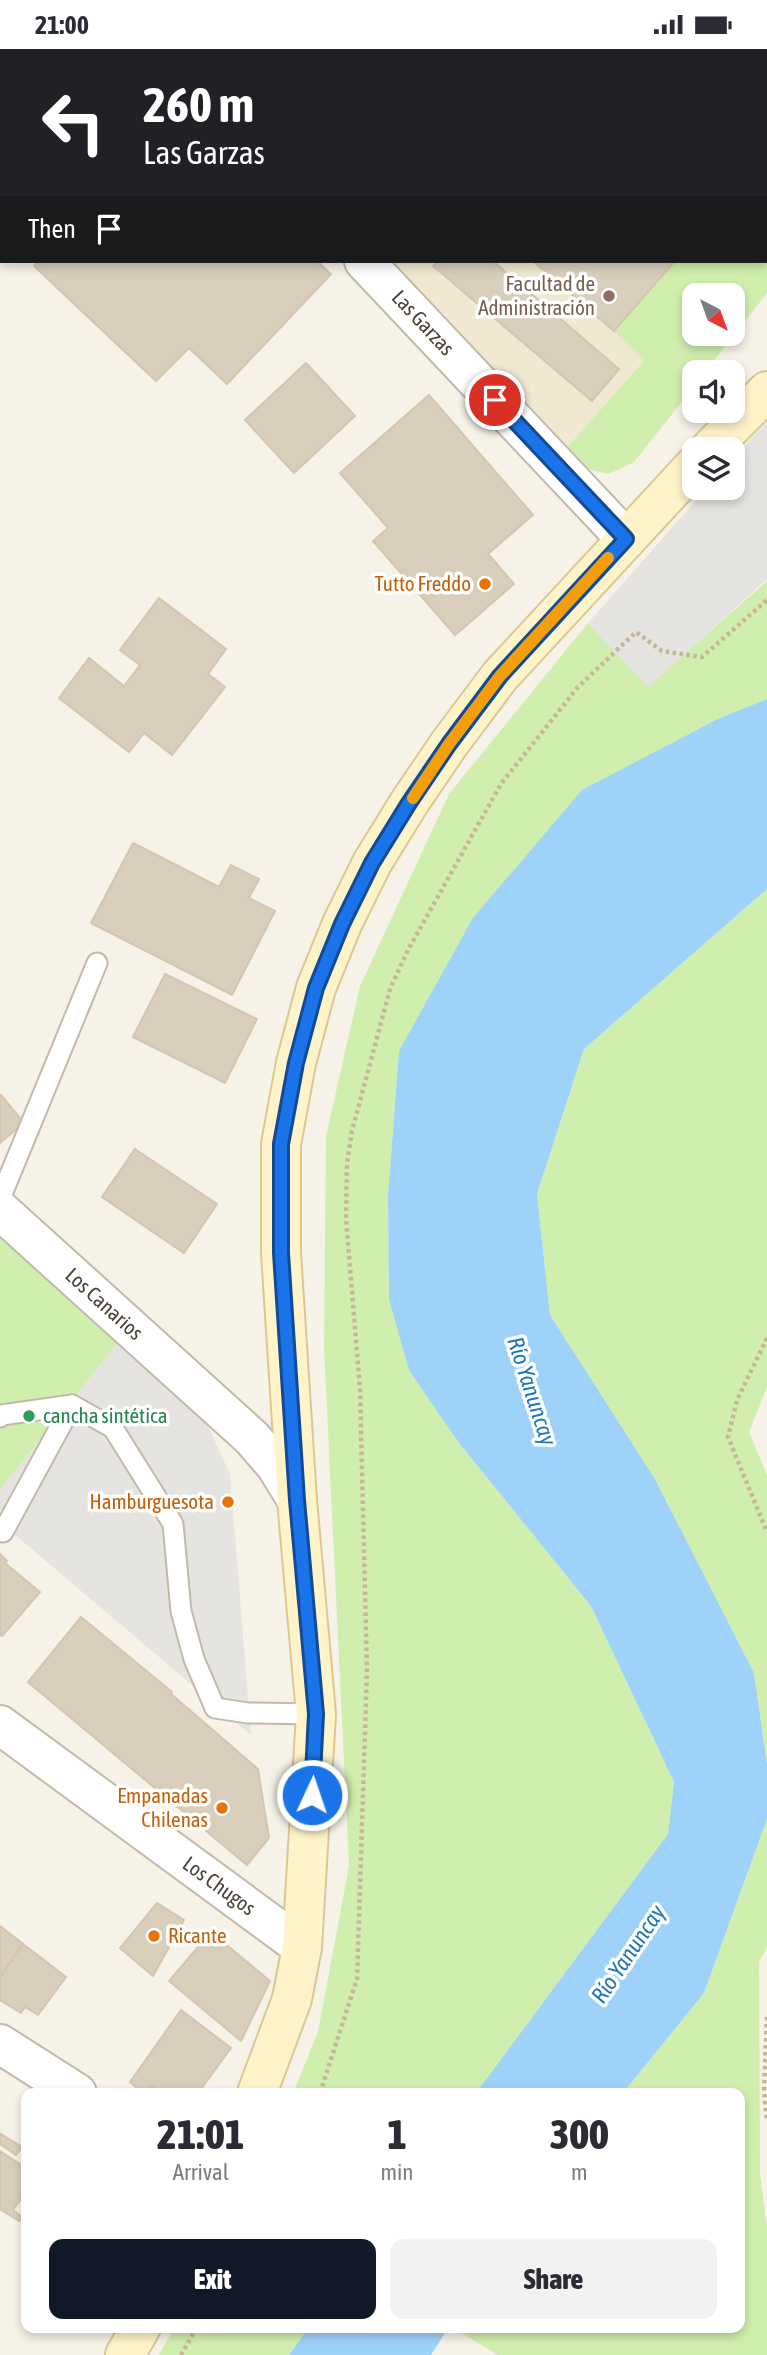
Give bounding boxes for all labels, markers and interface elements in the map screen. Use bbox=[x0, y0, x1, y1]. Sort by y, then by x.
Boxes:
text: 21:00 bbox=[35, 10, 89, 40]
text: 260 m bbox=[143, 76, 254, 132]
icon: left bbox=[28, 77, 119, 168]
text: Las Garzas bbox=[143, 134, 265, 171]
icon: arrive bbox=[90, 210, 128, 248]
text: Then bbox=[28, 214, 76, 244]
place label: Facultad de Administración bbox=[478, 271, 595, 319]
north arrow bbox=[682, 283, 746, 347]
map controls bbox=[682, 283, 745, 500]
street label: Las Garzas bbox=[388, 285, 460, 360]
marker: Facultad de Administración bbox=[601, 288, 617, 304]
button: sound bbox=[682, 360, 745, 423]
pin bbox=[465, 370, 525, 430]
icon: arrive bbox=[476, 381, 514, 419]
button: layers bbox=[682, 437, 745, 500]
place label: Tutto Freddo bbox=[375, 571, 471, 595]
marker: Tutto Freddo bbox=[477, 576, 493, 592]
street label: Los Canarios bbox=[61, 1262, 148, 1344]
water label: Río Yanuncay bbox=[502, 1334, 562, 1449]
place label: cancha sintética bbox=[43, 1403, 168, 1427]
marker: cancha sintética bbox=[21, 1408, 37, 1424]
place label: Hamburguesota bbox=[89, 1489, 214, 1513]
marker: Hamburguesota bbox=[220, 1494, 236, 1510]
position arrow bbox=[275, 1758, 349, 1832]
place label: Empanadas Chilenas bbox=[117, 1783, 208, 1831]
marker: Empanadas Chilenas bbox=[214, 1800, 230, 1816]
street label: Los Chugos bbox=[179, 1851, 261, 1920]
water label: Río Yanuncay bbox=[586, 1900, 670, 2008]
place label: Ricante bbox=[168, 1923, 226, 1947]
marker: Ricante bbox=[146, 1928, 162, 1944]
text: 21:01 bbox=[157, 2110, 244, 2158]
text: 1 bbox=[387, 2110, 407, 2158]
text: 300 bbox=[550, 2110, 609, 2158]
text: Arrival bbox=[173, 2159, 229, 2185]
text: min bbox=[381, 2159, 414, 2185]
text: m bbox=[571, 2159, 588, 2185]
button: Exit bbox=[49, 2239, 376, 2319]
button: Share bbox=[390, 2239, 717, 2319]

